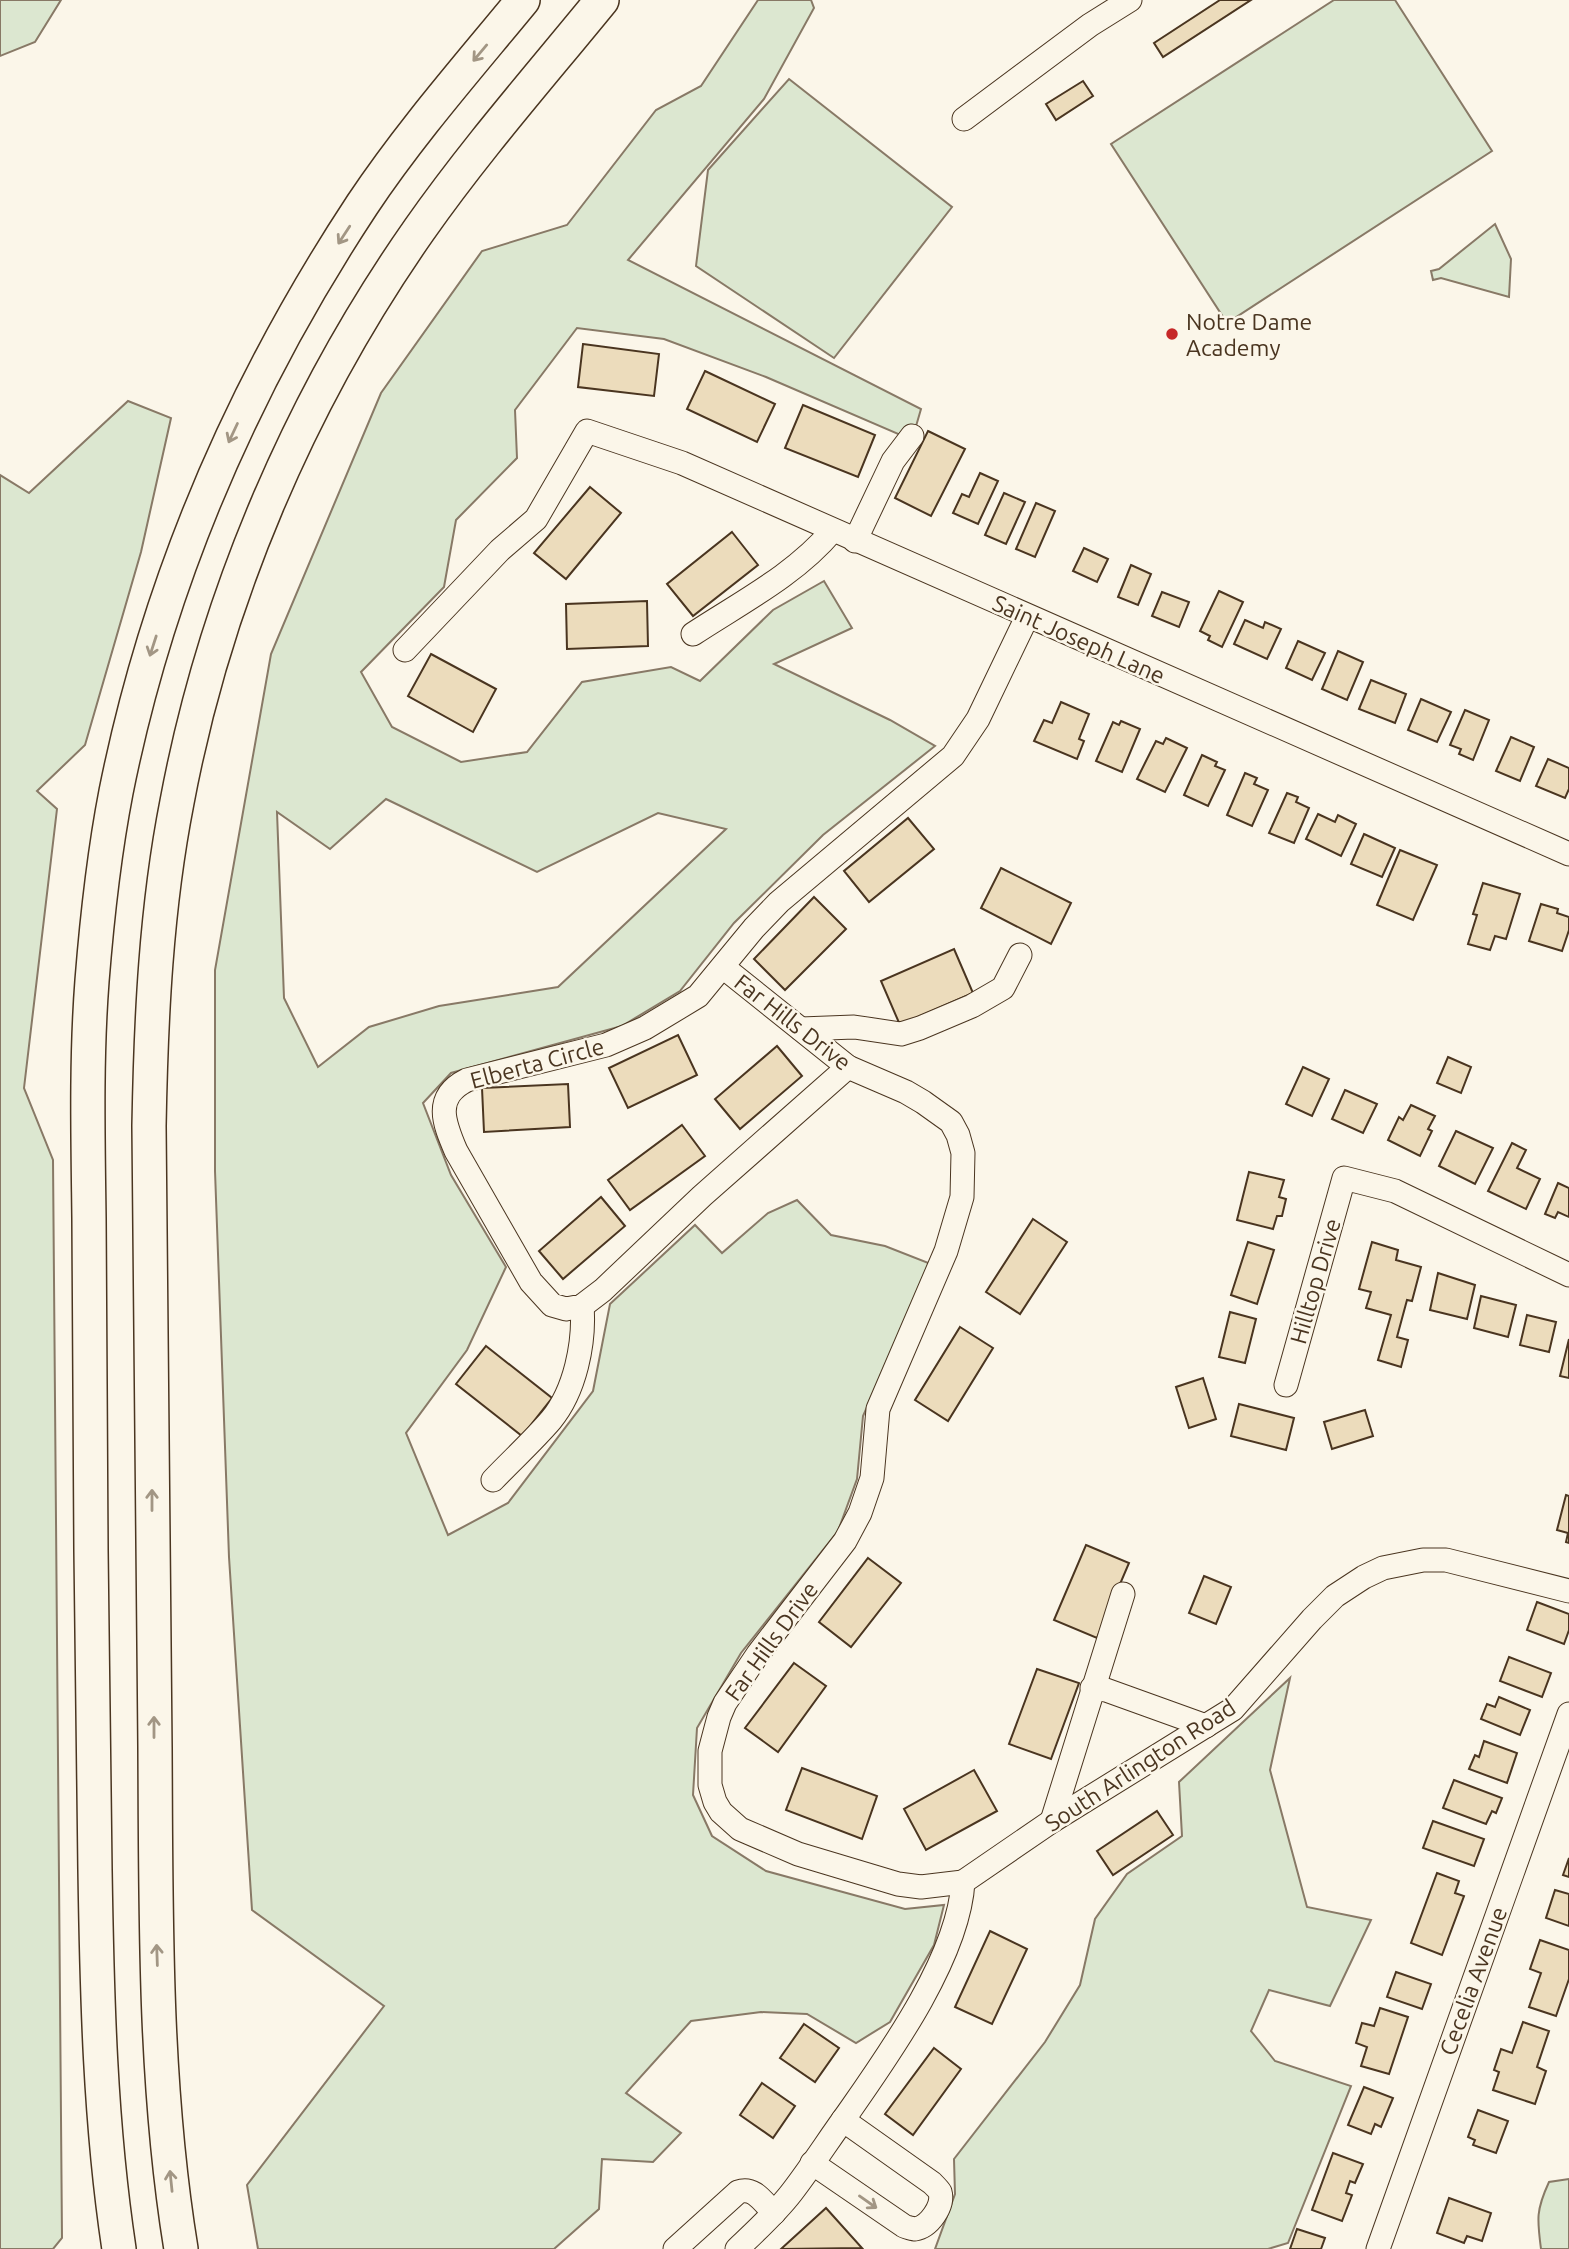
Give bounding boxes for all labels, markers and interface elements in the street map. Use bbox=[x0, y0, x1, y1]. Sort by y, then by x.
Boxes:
one-way arrow bbox=[472, 43, 487, 61]
one-way arrow bbox=[336, 224, 350, 244]
place label: Notre Dame Academy bbox=[1186, 309, 1312, 360]
marker: Notre Dame Academy bbox=[1164, 326, 1180, 342]
one-way arrow bbox=[226, 422, 239, 443]
street label: Saint Joseph Lane bbox=[989, 590, 1169, 688]
one-way arrow bbox=[146, 635, 159, 657]
street label: Far Hills Drive bbox=[730, 969, 856, 1075]
street label: Elberta Circle bbox=[467, 1033, 607, 1093]
street label: Hilltop Drive bbox=[1285, 1215, 1345, 1347]
one-way arrow bbox=[146, 1488, 159, 1511]
street label: Far Hills Drive bbox=[720, 1577, 822, 1705]
street label: South Arlington Road bbox=[1040, 1694, 1240, 1836]
one-way arrow bbox=[148, 1716, 161, 1739]
street label: Cecelia Avenue bbox=[1435, 1903, 1511, 2059]
one-way arrow bbox=[151, 1943, 164, 1966]
one-way arrow bbox=[165, 2171, 178, 2193]
one-way arrow bbox=[858, 2195, 877, 2209]

